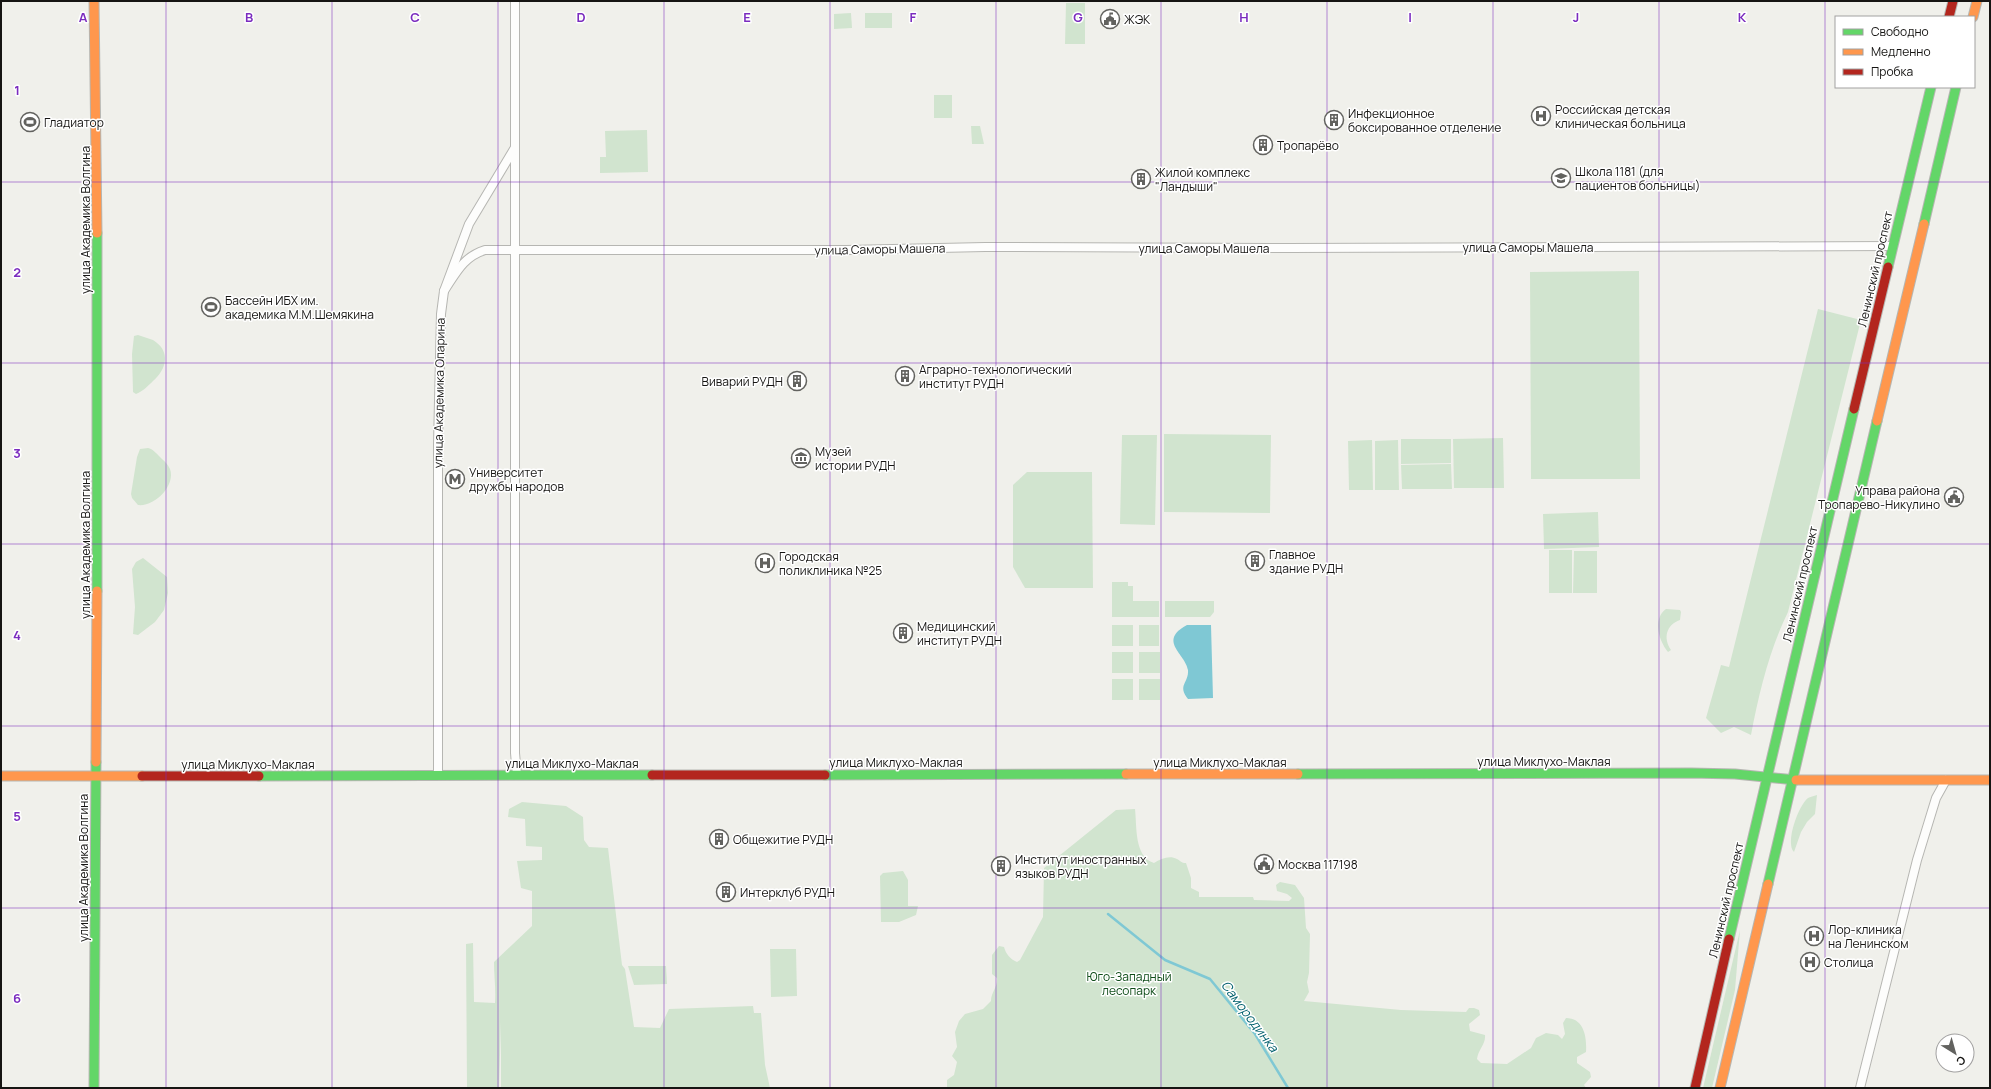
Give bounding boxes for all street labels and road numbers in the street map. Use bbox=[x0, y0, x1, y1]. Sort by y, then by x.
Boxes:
street label: улица Академика Волгина bbox=[77, 146, 94, 294]
street label: Ленинский проспект bbox=[1853, 209, 1897, 329]
street label: улица Саморы Машела bbox=[814, 239, 946, 259]
street label: улица Саморы Машела bbox=[1463, 239, 1593, 256]
street label: улица Саморы Машела bbox=[1139, 240, 1269, 257]
street label: улица Академика Опарина bbox=[429, 318, 449, 468]
street label: улица Академика Волгина bbox=[77, 471, 94, 619]
street label: Ленинский проспект bbox=[1778, 524, 1822, 644]
street label: улица Миклухо-Маклая bbox=[1477, 753, 1611, 770]
street label: улица Миклухо-Маклая bbox=[829, 754, 963, 771]
street label: улица Миклухо-Маклая bbox=[1153, 754, 1287, 771]
street label: улица Миклухо-Маклая bbox=[505, 755, 639, 772]
street label: улица Миклухо-Маклая bbox=[181, 756, 315, 773]
street label: улица Академика Волгина bbox=[75, 794, 92, 942]
street label: Ленинский проспект bbox=[1704, 840, 1748, 960]

